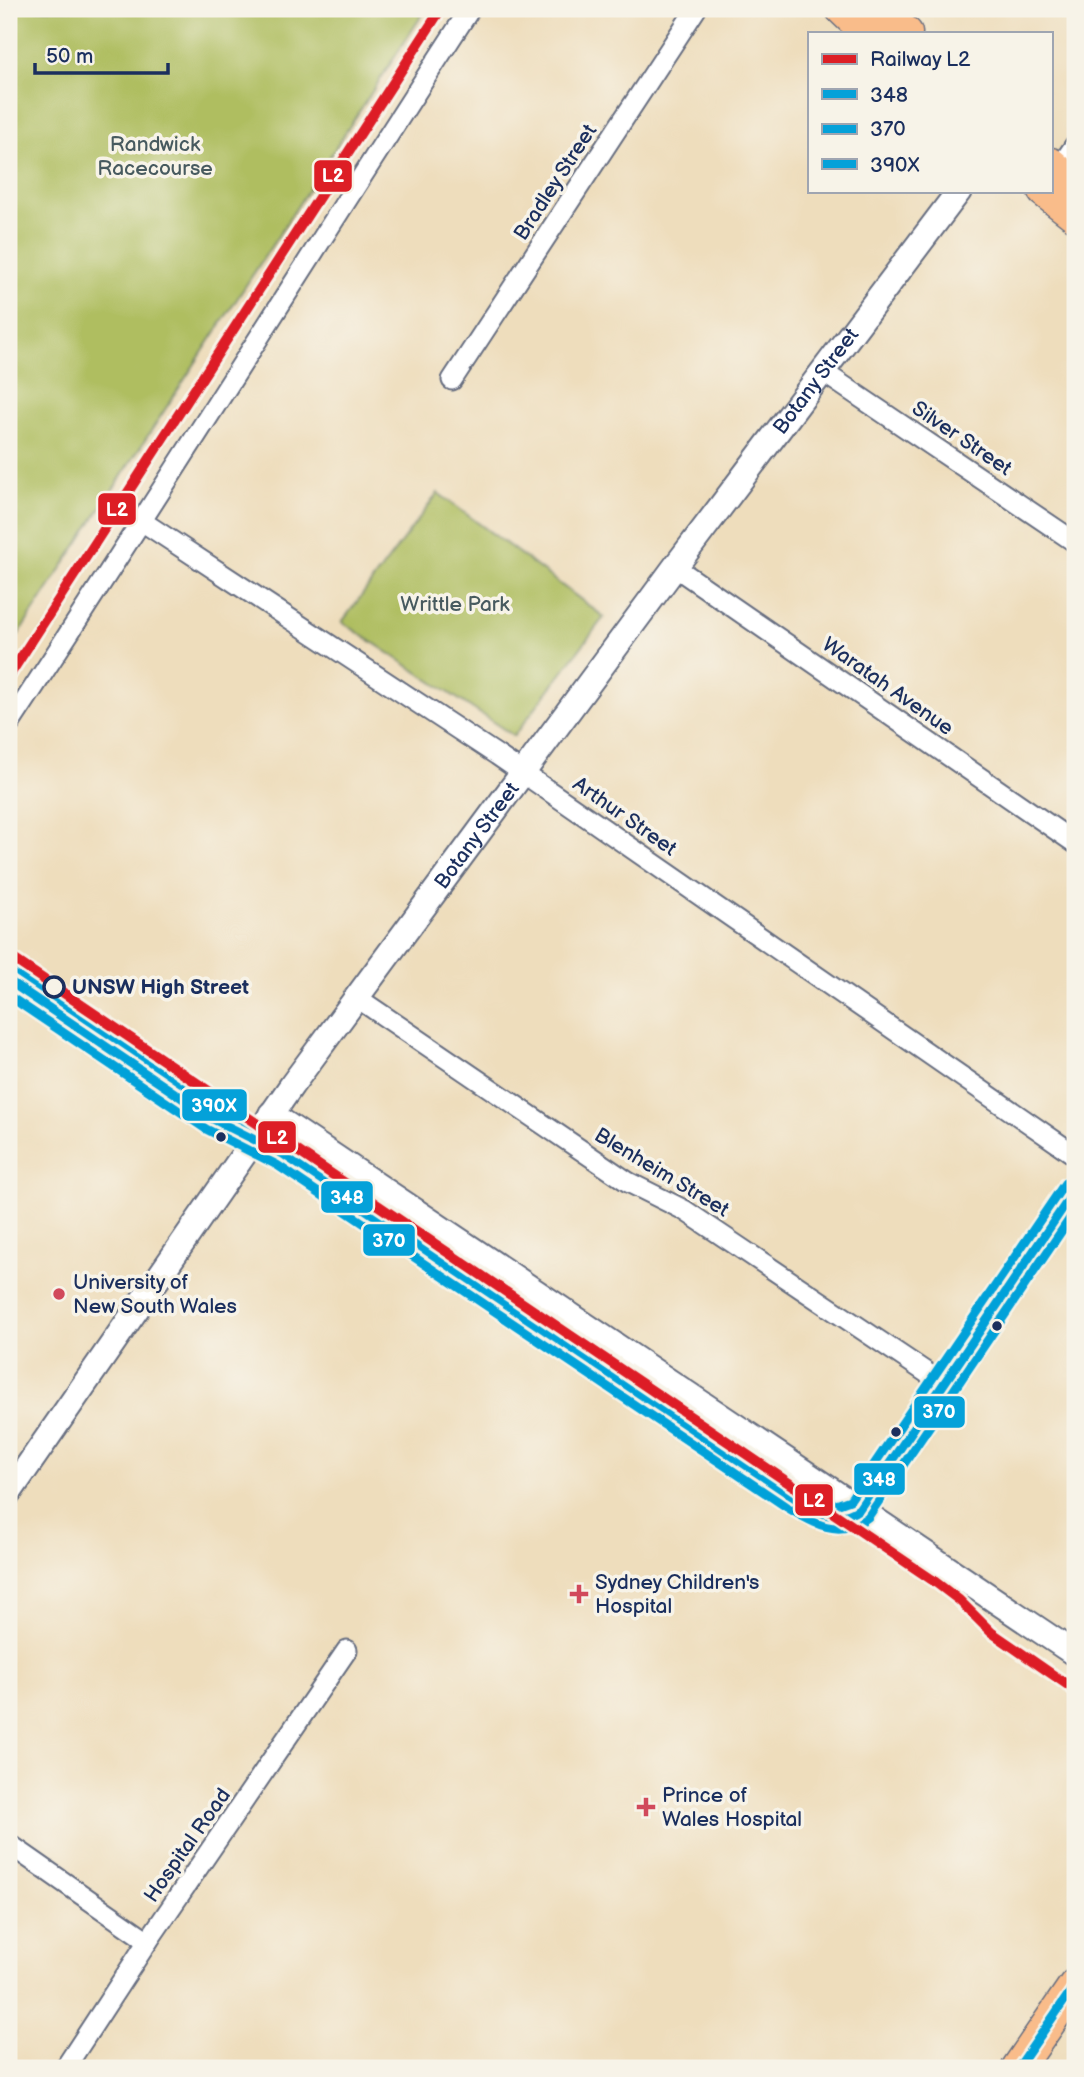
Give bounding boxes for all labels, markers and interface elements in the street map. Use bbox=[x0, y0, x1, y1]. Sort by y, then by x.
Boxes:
scale bar bbox=[35, 32, 168, 76]
legend bbox=[808, 32, 1052, 192]
text: 50 m bbox=[46, 44, 93, 69]
text: Railway L2 bbox=[870, 47, 971, 72]
text: 348 bbox=[870, 83, 908, 108]
text: 370 bbox=[870, 117, 906, 142]
street label: Bradley Street bbox=[509, 119, 602, 245]
park label: Randwick Racecourse bbox=[97, 132, 213, 181]
text: 390X bbox=[870, 153, 919, 178]
line badge: L2 bbox=[313, 159, 353, 193]
text: L2 bbox=[322, 165, 345, 188]
street label: Botany Street bbox=[768, 323, 864, 439]
street label: Silver Street bbox=[907, 396, 1017, 481]
line badge: L2 bbox=[97, 492, 137, 526]
text: L2 bbox=[106, 499, 129, 522]
park label: Writtle Park bbox=[400, 592, 510, 617]
street label: Waratah Avenue bbox=[817, 632, 958, 741]
street label: Arthur Street bbox=[568, 772, 682, 862]
street label: Botany Street bbox=[429, 777, 525, 894]
place label: UNSW High Street bbox=[72, 975, 249, 1000]
marker: UNSW High Street bbox=[43, 976, 65, 998]
line badge: 390X bbox=[181, 1088, 248, 1122]
text: 390X bbox=[191, 1095, 237, 1118]
line badge: L2 bbox=[257, 1120, 297, 1154]
street label: Blenheim Street bbox=[590, 1122, 734, 1223]
text: L2 bbox=[266, 1127, 289, 1150]
unlabelled marker bbox=[214, 1130, 228, 1144]
line badge: 348 bbox=[320, 1180, 374, 1214]
text: 348 bbox=[330, 1187, 364, 1210]
line badge: 370 bbox=[362, 1223, 416, 1257]
text: 370 bbox=[372, 1230, 406, 1253]
place label: University of New South Wales bbox=[73, 1270, 237, 1319]
marker: University of New South Wales bbox=[51, 1286, 67, 1302]
unlabelled marker bbox=[990, 1319, 1004, 1333]
line badge: 370 bbox=[913, 1395, 966, 1429]
text: 370 bbox=[922, 1401, 956, 1424]
unlabelled marker bbox=[889, 1425, 903, 1439]
line badge: 348 bbox=[853, 1462, 906, 1496]
text: 348 bbox=[862, 1469, 896, 1492]
line badge: L2 bbox=[794, 1483, 834, 1517]
text: L2 bbox=[803, 1490, 826, 1513]
place label: Sydney Children's Hospital bbox=[595, 1570, 759, 1619]
marker: Sydney Children's Hospital bbox=[569, 1584, 589, 1604]
street label: Hospital Road bbox=[139, 1783, 236, 1907]
place label: Prince of Wales Hospital bbox=[662, 1783, 802, 1832]
marker: Prince of Wales Hospital bbox=[636, 1797, 656, 1817]

